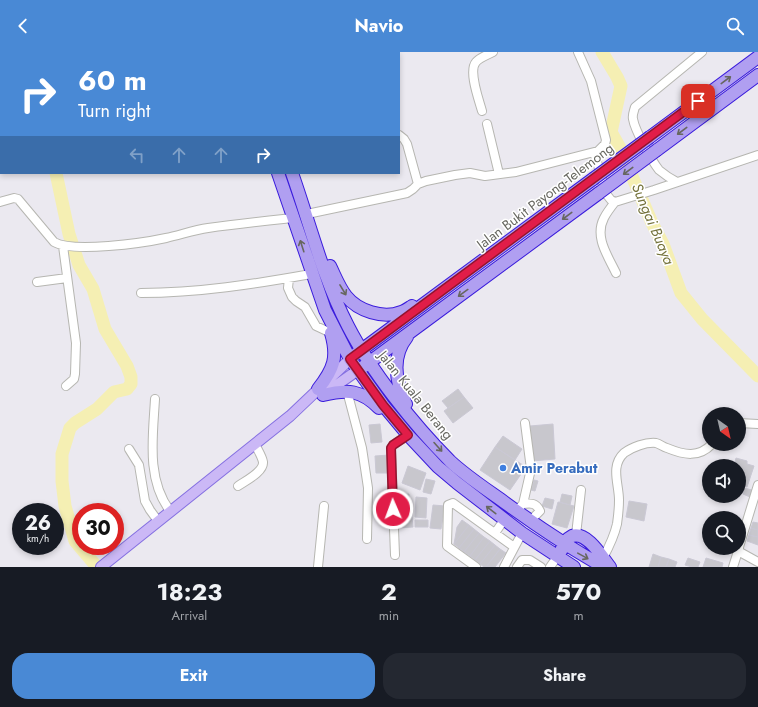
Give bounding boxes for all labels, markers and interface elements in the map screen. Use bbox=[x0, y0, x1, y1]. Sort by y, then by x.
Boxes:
text: Navio bbox=[355, 13, 403, 39]
icon: back bbox=[12, 15, 34, 37]
icon: search bbox=[724, 15, 746, 37]
text: 60 m bbox=[78, 60, 147, 101]
icon: right bbox=[12, 68, 64, 120]
one-way arrow bbox=[721, 76, 732, 84]
pin bbox=[681, 84, 715, 118]
icon: arrive bbox=[687, 90, 709, 112]
text: Turn right bbox=[78, 98, 150, 124]
one-way arrow bbox=[676, 127, 687, 136]
street label: Jalan Bukit Payong-Telemong bbox=[471, 138, 618, 255]
icon: left bbox=[126, 144, 148, 166]
icon: ahead bbox=[168, 144, 190, 166]
icon: ahead bbox=[210, 144, 232, 166]
icon: right bbox=[252, 144, 274, 166]
one-way arrow bbox=[622, 167, 633, 176]
water label: Sungai Buaya bbox=[626, 180, 680, 269]
one-way arrow bbox=[562, 212, 573, 220]
one-way arrow bbox=[298, 240, 305, 253]
one-way arrow bbox=[339, 284, 347, 296]
one-way arrow bbox=[458, 289, 469, 297]
street label: Jalan Kuala Berang bbox=[373, 345, 458, 444]
north arrow bbox=[702, 407, 746, 451]
map controls bbox=[702, 407, 746, 555]
one-way arrow bbox=[433, 442, 442, 452]
place label: Amir Perabut bbox=[510, 458, 598, 478]
button: sound bbox=[702, 459, 746, 503]
marker: Amir Perabut bbox=[498, 463, 508, 473]
position arrow bbox=[372, 488, 414, 530]
speed limit sign: 30 bbox=[72, 503, 124, 555]
one-way arrow bbox=[486, 506, 497, 515]
text: 26 bbox=[25, 509, 51, 538]
button: search bbox=[702, 511, 746, 555]
text: km/h bbox=[27, 531, 49, 546]
one-way arrow bbox=[577, 552, 589, 560]
text: 18:23 bbox=[157, 574, 222, 609]
text: 2 bbox=[381, 574, 397, 609]
text: 570 bbox=[556, 574, 601, 609]
text: Arrival bbox=[171, 606, 207, 625]
text: min bbox=[379, 606, 399, 625]
text: m bbox=[573, 606, 584, 625]
button: Exit bbox=[12, 653, 375, 699]
button: Share bbox=[383, 653, 746, 699]

